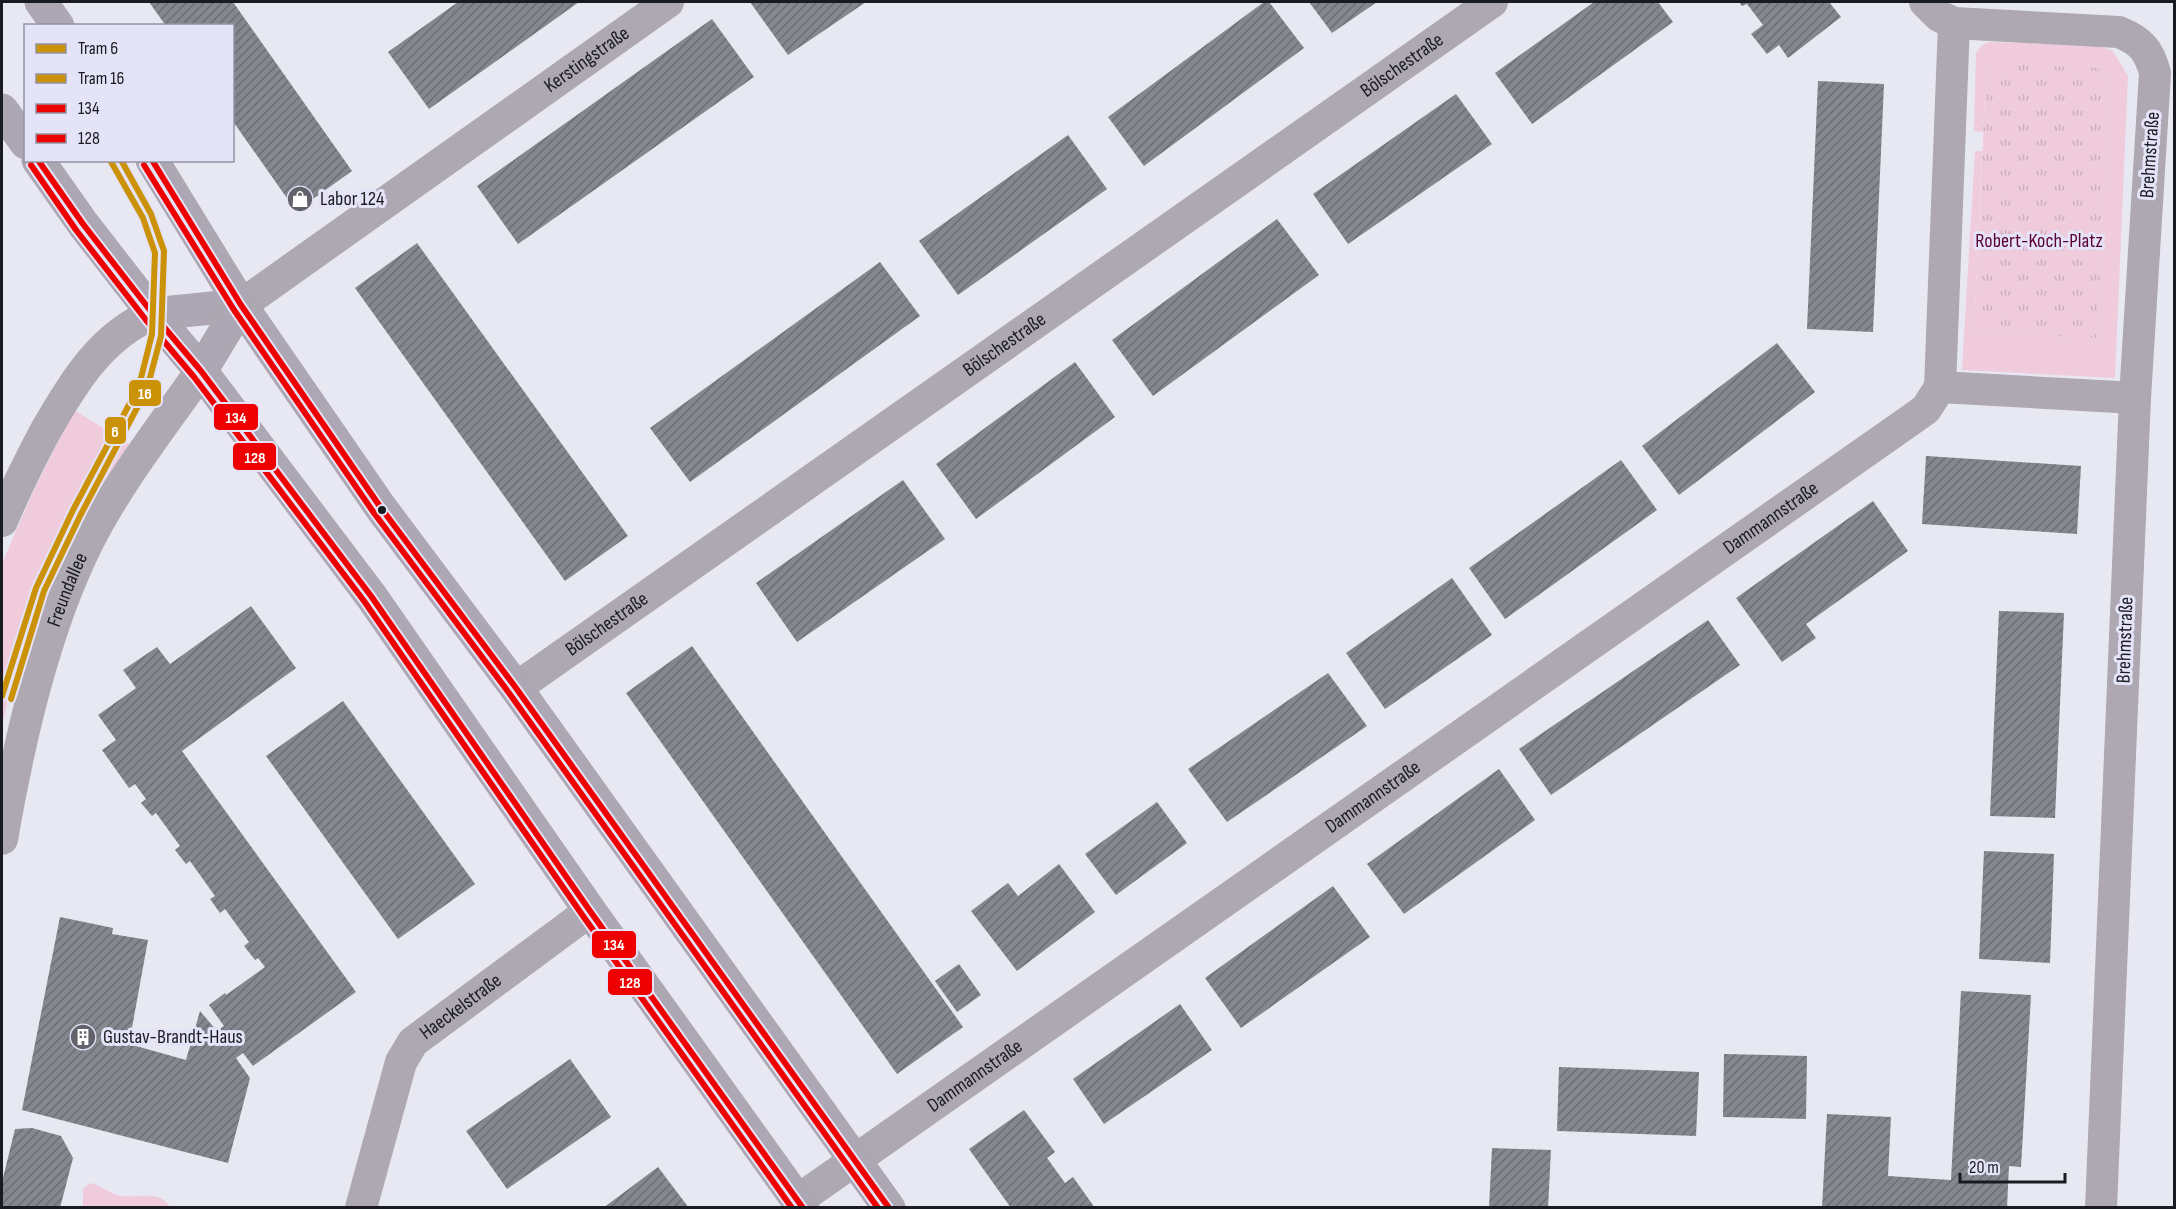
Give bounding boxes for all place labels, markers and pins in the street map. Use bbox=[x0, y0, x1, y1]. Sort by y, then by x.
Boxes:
shop icon: Labor 124 bbox=[285, 184, 315, 214]
place label: Labor 124 bbox=[320, 187, 384, 211]
unlabelled marker bbox=[376, 504, 388, 516]
building icon: Gustav-Brandt-Haus bbox=[68, 1022, 98, 1052]
place label: Gustav-Brandt-Haus bbox=[103, 1025, 243, 1049]

